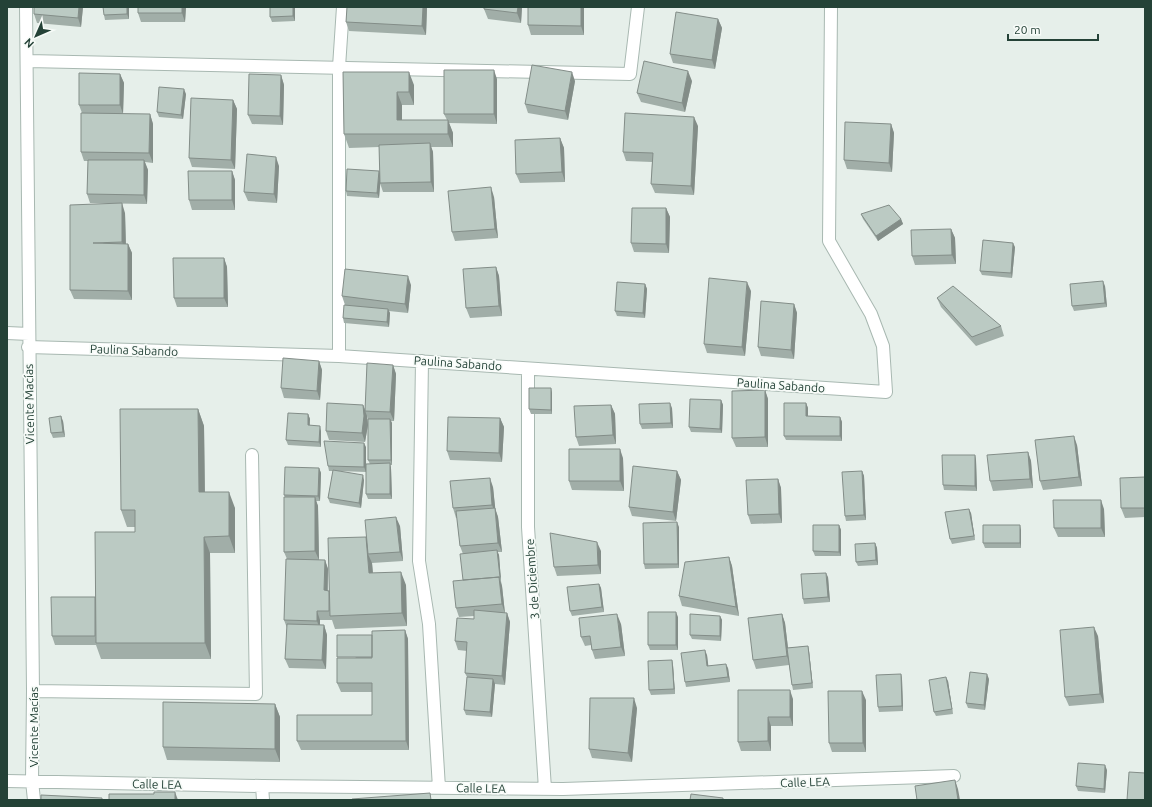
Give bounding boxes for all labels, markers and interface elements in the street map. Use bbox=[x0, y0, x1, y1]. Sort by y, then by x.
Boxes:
north arrow bbox=[16, 16, 56, 56]
scale bar bbox=[1008, 16, 1098, 42]
text: 20 m bbox=[1014, 23, 1041, 36]
text: N bbox=[22, 36, 36, 50]
street label: Paulina Sabando bbox=[90, 342, 178, 358]
street label: Paulina Sabando bbox=[413, 353, 503, 373]
street label: Vicente Macías bbox=[22, 364, 36, 444]
street label: Paulina Sabando bbox=[736, 375, 826, 395]
street label: 3 de Diciembre bbox=[523, 538, 541, 620]
street label: Vicente Macías bbox=[27, 687, 40, 767]
street label: Calle LEA bbox=[780, 775, 830, 789]
street label: Calle LEA bbox=[132, 777, 182, 791]
street label: Calle LEA bbox=[456, 781, 506, 795]

